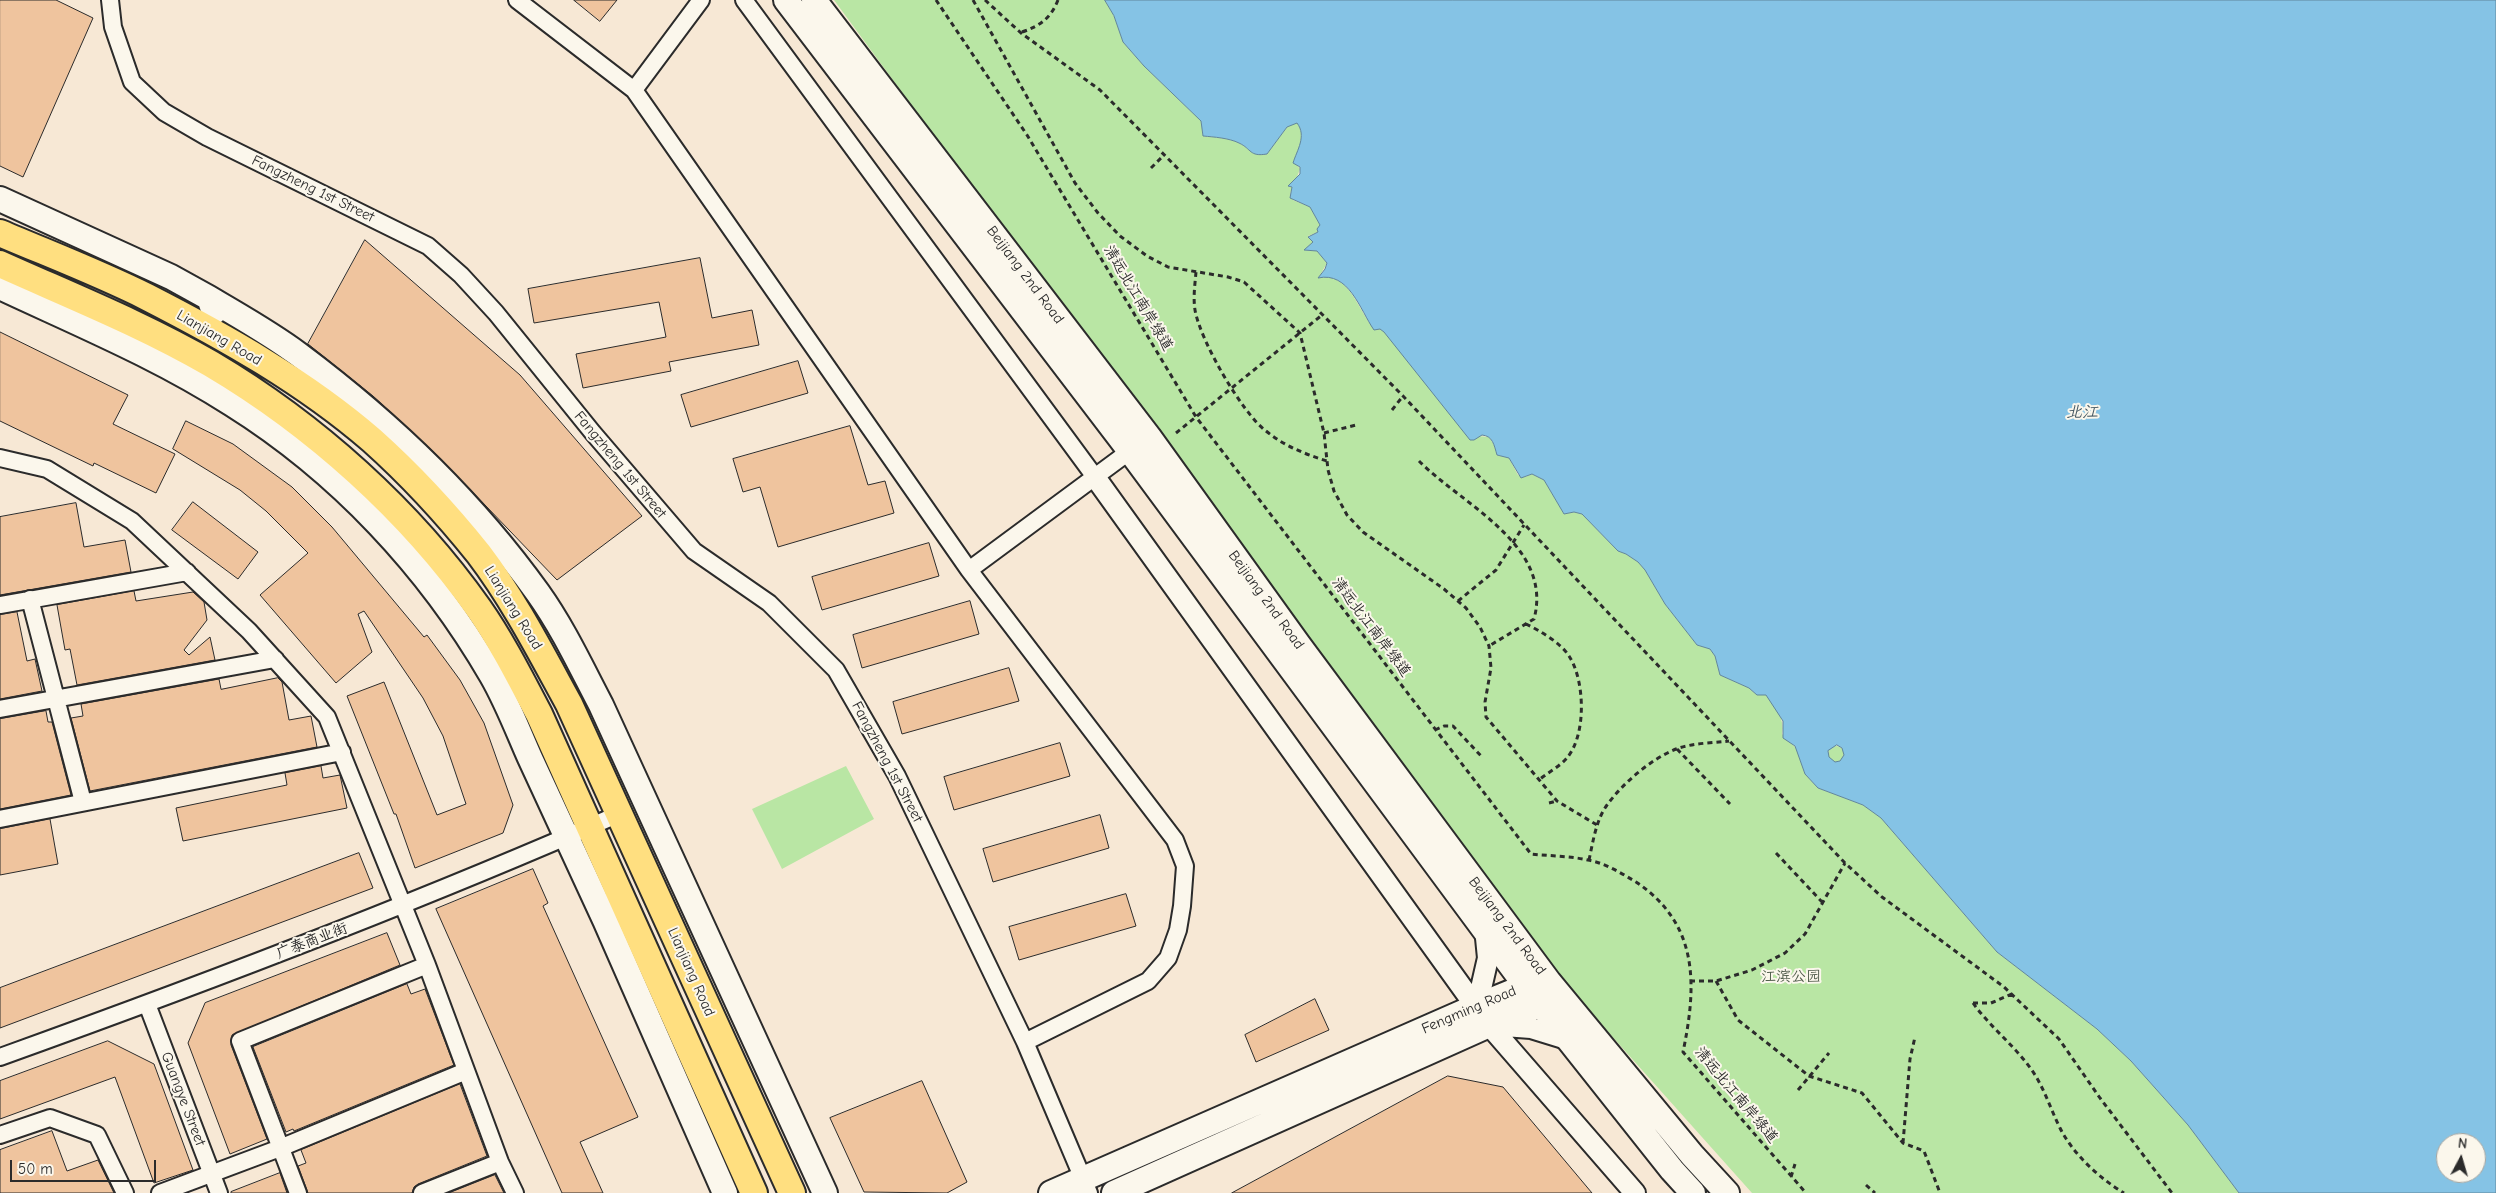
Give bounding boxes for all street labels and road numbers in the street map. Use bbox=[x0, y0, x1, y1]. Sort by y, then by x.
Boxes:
street label: Fangzheng 1st Street bbox=[249, 152, 377, 226]
street label: Beijiang 2nd Road bbox=[982, 223, 1068, 327]
street label: 清远北江南岸绿道 bbox=[1099, 242, 1177, 354]
street label: Lianjiang Road bbox=[173, 306, 265, 370]
street label: Fangzheng 1st Street bbox=[570, 408, 670, 522]
street label: Beijiang 2nd Road bbox=[1224, 547, 1308, 653]
street label: Lianjiang Road bbox=[480, 563, 546, 653]
street label: 清远北江南岸绿道 bbox=[1328, 574, 1414, 680]
street label: Fangzheng 1st Street bbox=[848, 699, 926, 825]
street label: Beijiang 2nd Road bbox=[1464, 874, 1550, 978]
street label: 广泰商业街 bbox=[274, 919, 350, 963]
street label: Lianjiang Road bbox=[663, 925, 719, 1019]
street label: Fengming Road bbox=[1419, 982, 1519, 1038]
street label: 清远北江南岸绿道 bbox=[1691, 1043, 1781, 1147]
street label: Guangye Street bbox=[157, 1050, 209, 1148]

